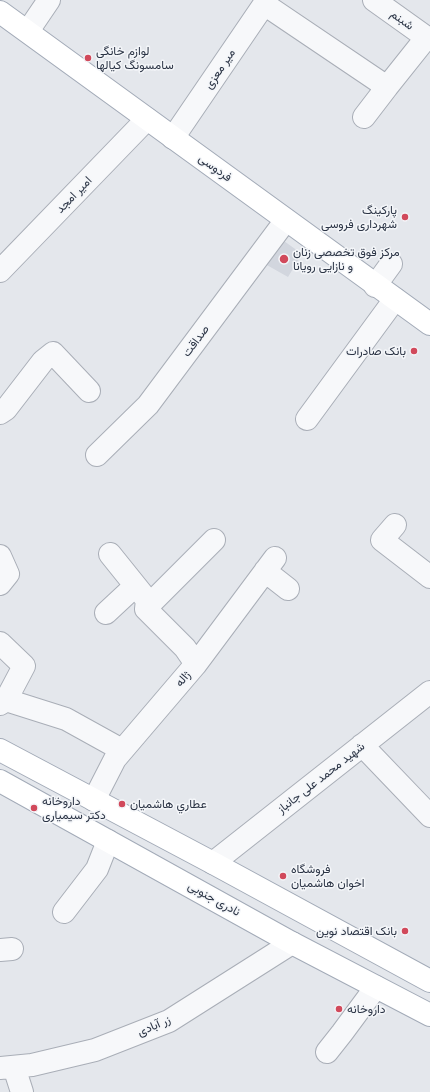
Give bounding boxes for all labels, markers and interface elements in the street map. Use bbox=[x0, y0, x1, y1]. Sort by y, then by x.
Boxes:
street label: شبنم bbox=[388, 7, 416, 33]
place label: لوازم خانگی سامسونگ کیالها bbox=[96, 44, 174, 72]
street label: میر معزی bbox=[201, 46, 239, 92]
marker: لوازم خانگی سامسونگ کیالها bbox=[83, 53, 93, 63]
street label: فردوسی bbox=[196, 151, 234, 185]
street label: امیر امجد bbox=[53, 174, 95, 216]
place label: پارکینگ شهرداری فروسی bbox=[321, 203, 397, 231]
marker: پارکینگ شهرداری فروسی bbox=[400, 212, 410, 222]
place label: مرکز فوق تخصصی زنان و نازایی رویانا bbox=[293, 245, 400, 273]
marker: مرکز فوق تخصصی زنان و نازایی رویانا bbox=[278, 253, 290, 265]
street label: صداقت bbox=[179, 322, 213, 360]
place label: بانک صادرات bbox=[346, 344, 406, 358]
marker: بانک صادرات bbox=[409, 346, 419, 356]
street label: ژاله bbox=[172, 668, 194, 690]
street label: شهید محمد علی جانباز bbox=[274, 739, 368, 817]
place label: داروخانه دکتر سیمیاری bbox=[42, 794, 106, 822]
place label: عطاري هاشميان bbox=[130, 797, 207, 811]
marker: عطاري هاشميان bbox=[117, 799, 127, 809]
marker: داروخانه دکتر سیمیاری bbox=[29, 803, 39, 813]
place label: فروشگاه اخوان هاشمیان bbox=[291, 862, 365, 890]
marker: فروشگاه اخوان هاشمیان bbox=[278, 871, 288, 881]
street label: نادری جنوبی bbox=[185, 879, 243, 919]
place label: بانک اقتصاد نوین bbox=[316, 924, 397, 938]
marker: بانک اقتصاد نوین bbox=[400, 926, 410, 936]
place label: داروخانه bbox=[347, 1002, 386, 1016]
marker: داروخانه bbox=[334, 1004, 344, 1014]
street label: زر آبادی bbox=[135, 1012, 173, 1040]

